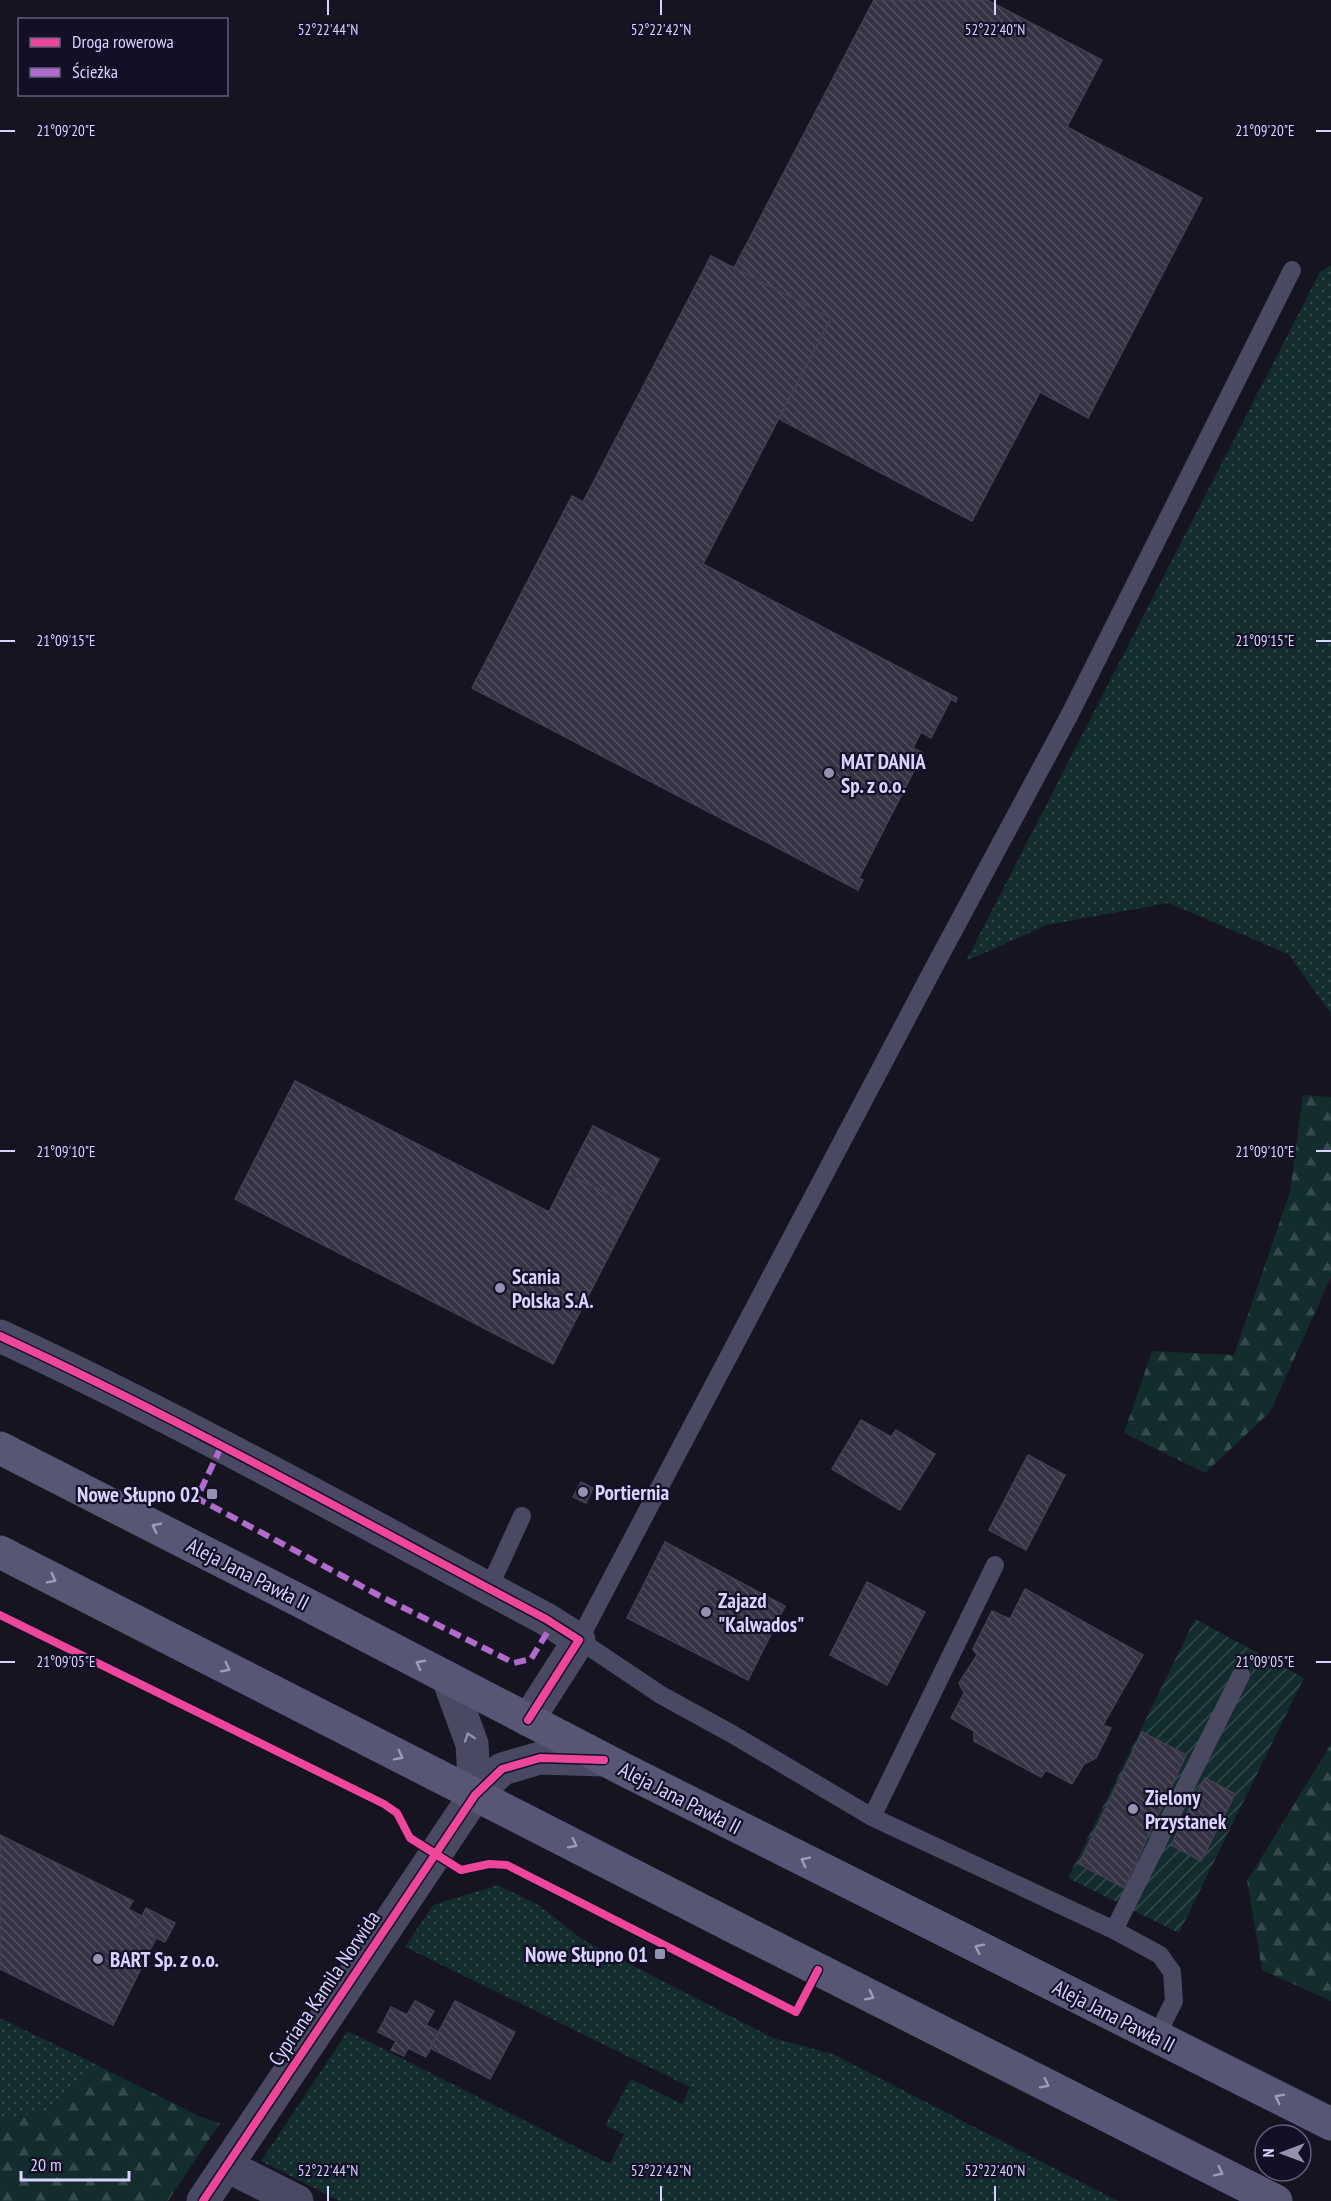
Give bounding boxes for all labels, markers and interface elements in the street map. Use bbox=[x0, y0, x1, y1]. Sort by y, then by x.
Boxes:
legend bbox=[18, 18, 228, 96]
text: 52°22'44"N bbox=[298, 20, 358, 39]
text: 52°22'42"N bbox=[631, 20, 691, 39]
text: 52°22'40"N bbox=[965, 20, 1025, 39]
text: Droga rowerowa bbox=[72, 30, 174, 53]
text: Ścieżka bbox=[72, 60, 118, 83]
text: 21°09'20"E bbox=[36, 121, 96, 140]
text: 21°09'20"E bbox=[1235, 121, 1295, 140]
text: 21°09'15"E bbox=[36, 631, 96, 650]
text: 21°09'15"E bbox=[1235, 631, 1295, 650]
place label: MAT DANIA Sp. z o.o. bbox=[841, 748, 926, 799]
marker: MAT DANIA Sp. z o.o. bbox=[822, 766, 836, 780]
text: 21°09'10"E bbox=[36, 1142, 96, 1161]
text: 21°09'10"E bbox=[1235, 1142, 1295, 1161]
place label: Scania Polska S.A. bbox=[512, 1263, 594, 1314]
marker: Scania Polska S.A. bbox=[493, 1281, 507, 1295]
place label: Portiernia bbox=[595, 1479, 670, 1506]
place label: Nowe Słupno 02 bbox=[77, 1481, 200, 1508]
marker: Portiernia bbox=[576, 1485, 590, 1499]
marker: Nowe Słupno 02 bbox=[205, 1487, 219, 1501]
one-way arrow bbox=[152, 1523, 163, 1535]
street label: Aleja Jana Pawła II bbox=[182, 1532, 314, 1616]
one-way arrow bbox=[46, 1572, 56, 1583]
place label: Zajazd "Kalwados" bbox=[718, 1587, 804, 1638]
marker: Zajazd "Kalwados" bbox=[699, 1605, 713, 1619]
text: 21°09'05"E bbox=[36, 1652, 96, 1671]
text: 21°09'05"E bbox=[1235, 1652, 1295, 1671]
one-way arrow bbox=[415, 1659, 426, 1671]
one-way arrow bbox=[219, 1661, 230, 1672]
one-way arrow bbox=[464, 1732, 477, 1743]
one-way arrow bbox=[393, 1749, 404, 1761]
street label: Aleja Jana Pawła II bbox=[614, 1756, 746, 1840]
place label: Zielony Przystanek bbox=[1145, 1784, 1227, 1835]
marker: Zielony Przystanek bbox=[1126, 1802, 1140, 1816]
one-way arrow bbox=[567, 1837, 578, 1849]
one-way arrow bbox=[800, 1856, 811, 1868]
street label: Cypriana Kamila Norwida bbox=[262, 1905, 386, 2071]
place label: Nowe Słupno 01 bbox=[525, 1941, 648, 1968]
one-way arrow bbox=[975, 1944, 985, 1955]
place label: BART Sp. z o.o. bbox=[110, 1946, 219, 1973]
marker: Nowe Słupno 01 bbox=[653, 1947, 667, 1961]
marker: BART Sp. z o.o. bbox=[91, 1952, 105, 1966]
street label: Aleja Jana Pawła II bbox=[1048, 1974, 1180, 2058]
one-way arrow bbox=[864, 1989, 875, 2001]
one-way arrow bbox=[1038, 2077, 1049, 2088]
one-way arrow bbox=[1274, 2094, 1285, 2105]
north arrow bbox=[1253, 2123, 1313, 2183]
scale bar bbox=[21, 2144, 129, 2182]
text: N bbox=[1258, 2149, 1278, 2157]
text: 20 m bbox=[30, 2153, 62, 2176]
text: 52°22'44"N bbox=[298, 2161, 358, 2180]
text: 52°22'42"N bbox=[631, 2161, 691, 2180]
text: 52°22'40"N bbox=[965, 2161, 1025, 2180]
one-way arrow bbox=[1212, 2165, 1223, 2176]

